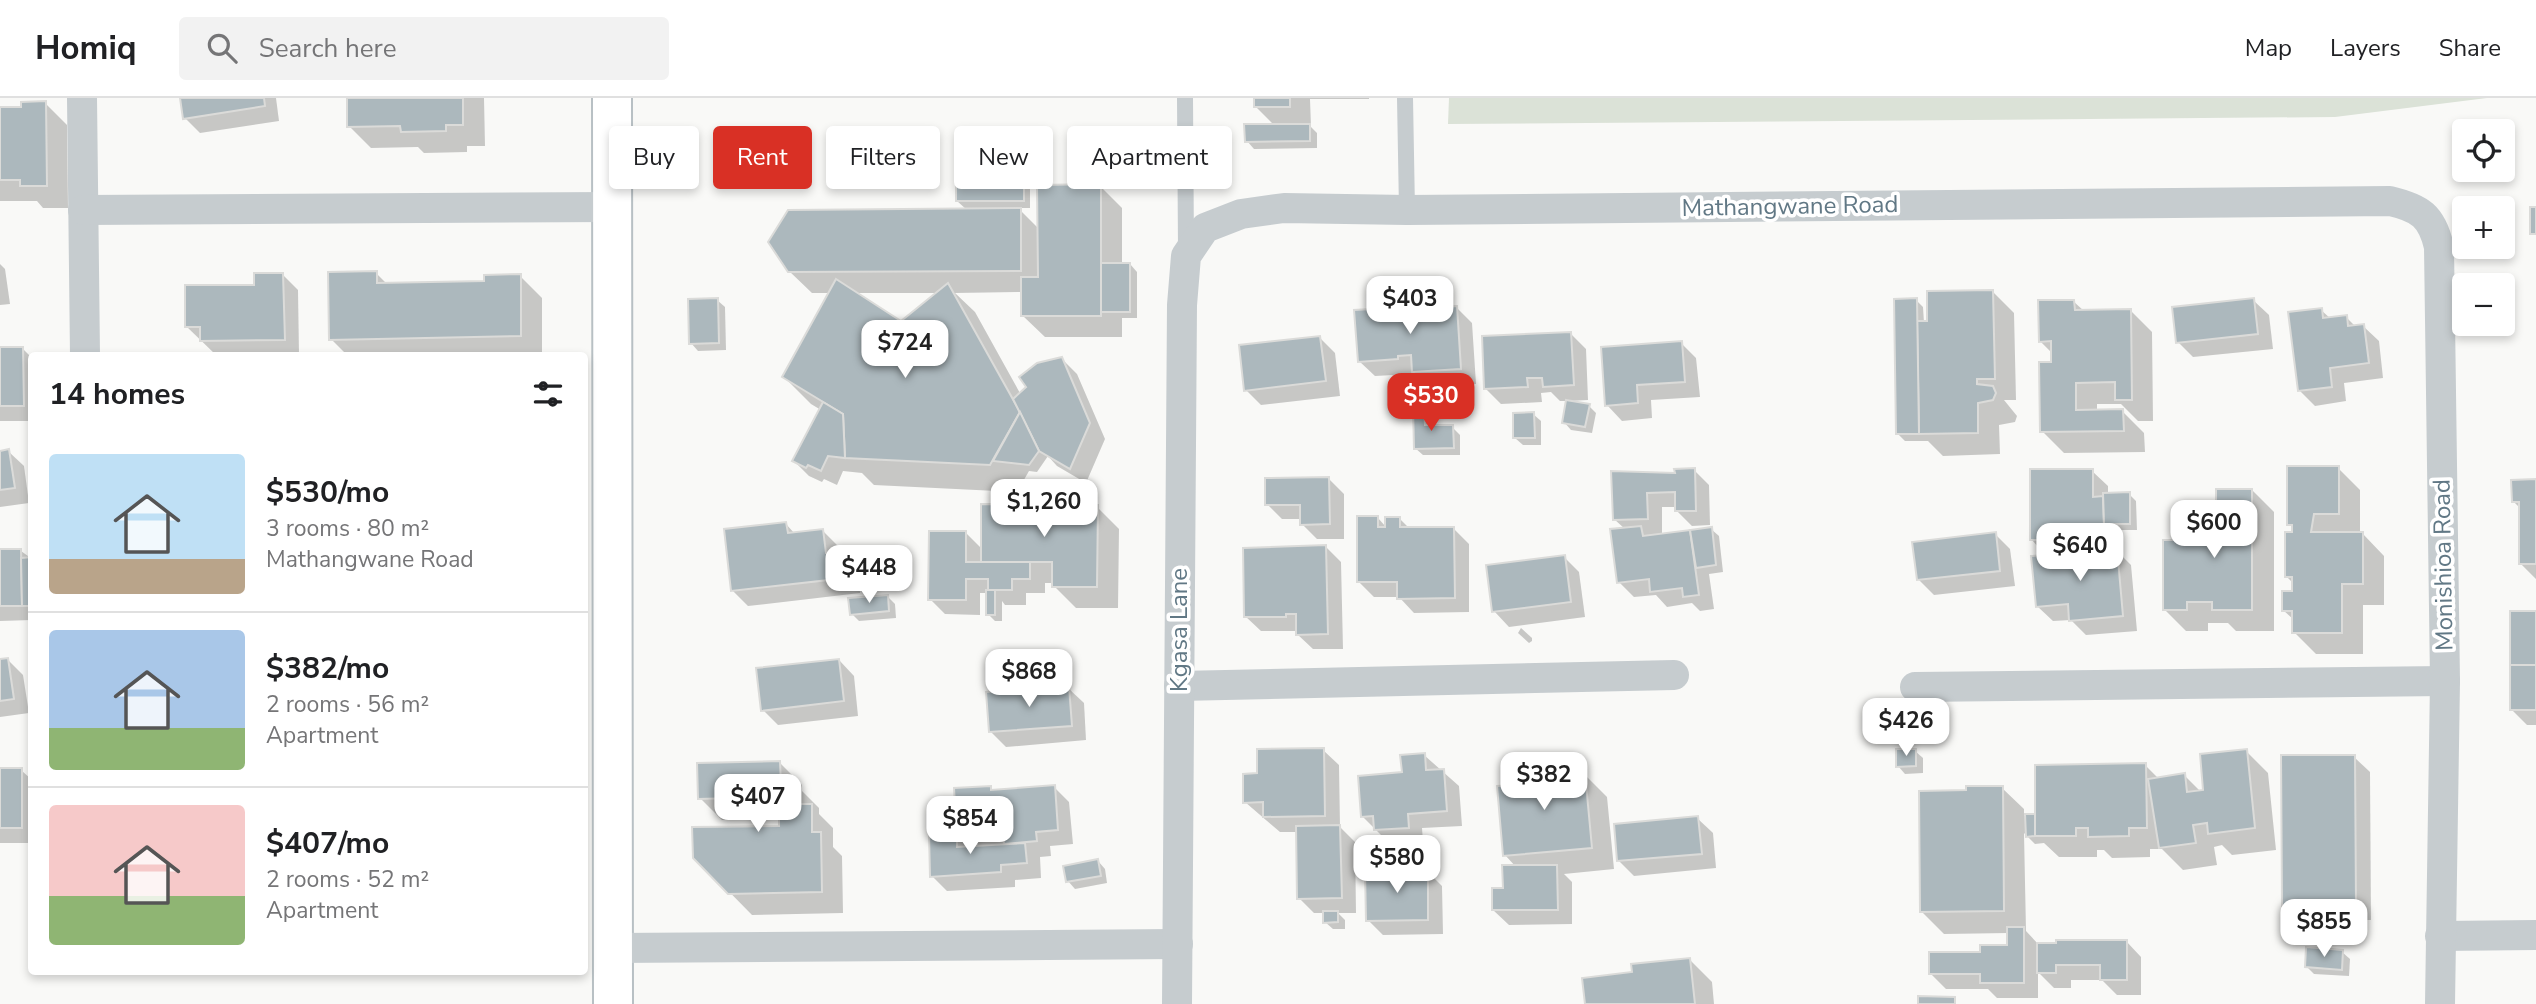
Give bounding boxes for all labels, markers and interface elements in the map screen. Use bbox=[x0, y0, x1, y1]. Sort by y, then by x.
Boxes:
search box bbox=[179, 17, 669, 80]
text: Homiq bbox=[35, 26, 137, 71]
icon: search bbox=[203, 29, 241, 67]
text: Search here bbox=[259, 31, 397, 66]
text: Map bbox=[2245, 32, 2292, 64]
text: Layers bbox=[2330, 32, 2401, 64]
text: Share bbox=[2439, 32, 2501, 64]
map controls bbox=[2452, 119, 2515, 336]
button: locate bbox=[2452, 119, 2515, 182]
chip: Buy bbox=[609, 126, 699, 189]
chip: Rent bbox=[713, 126, 812, 189]
chip: Filters bbox=[826, 126, 940, 189]
chip: New bbox=[954, 126, 1053, 189]
chip: Apartment bbox=[1067, 126, 1232, 189]
street label: Mathangwane Road bbox=[1681, 188, 1899, 224]
button: + bbox=[2452, 196, 2515, 259]
button: − bbox=[2452, 273, 2515, 336]
pin: $403 bbox=[1369, 276, 1451, 336]
text: $403 bbox=[1382, 283, 1438, 314]
pin: $724 bbox=[864, 320, 946, 380]
text: $724 bbox=[877, 327, 933, 358]
text: 14 homes bbox=[49, 374, 185, 415]
pin: $530 bbox=[1390, 374, 1472, 433]
icon: filters bbox=[529, 375, 567, 413]
text: $530 bbox=[1403, 380, 1459, 411]
text: $530/mo bbox=[266, 472, 389, 513]
street label: Monishioa Road bbox=[2426, 479, 2460, 651]
pin: $1,260 bbox=[987, 480, 1101, 539]
icon: home bbox=[105, 482, 189, 566]
text: $1,260 bbox=[1007, 486, 1081, 517]
pin: $600 bbox=[2173, 500, 2255, 560]
text: $600 bbox=[2186, 507, 2242, 538]
text: 3 rooms · 80 m² bbox=[266, 513, 429, 544]
pin: $640 bbox=[2039, 524, 2121, 583]
text: $640 bbox=[2052, 530, 2108, 561]
text: Mathangwane Road bbox=[266, 544, 474, 575]
pin: $448 bbox=[828, 546, 910, 605]
text: $448 bbox=[841, 552, 897, 583]
street label: Kgasa Lane bbox=[1163, 568, 1195, 692]
text: $382/mo bbox=[266, 648, 389, 689]
pin: $868 bbox=[988, 650, 1070, 709]
text: $868 bbox=[1001, 656, 1057, 687]
icon: home bbox=[105, 658, 189, 742]
text: 2 rooms · 56 m² bbox=[266, 689, 429, 720]
pin: $426 bbox=[1865, 698, 1947, 758]
text: $426 bbox=[1878, 705, 1934, 736]
text: Apartment bbox=[266, 720, 378, 751]
pin: $382 bbox=[1503, 752, 1585, 812]
text: $382 bbox=[1516, 759, 1572, 790]
pin: $407 bbox=[717, 774, 799, 834]
text: $407 bbox=[730, 781, 786, 812]
pin: $854 bbox=[929, 796, 1011, 856]
text: $854 bbox=[942, 803, 998, 834]
text: $407/mo bbox=[266, 823, 389, 864]
icon: home bbox=[105, 833, 189, 917]
pin: $580 bbox=[1356, 836, 1438, 895]
text: $580 bbox=[1369, 842, 1425, 873]
text: 2 rooms · 52 m² bbox=[266, 864, 429, 895]
text: Apartment bbox=[266, 895, 378, 926]
pin: $855 bbox=[2283, 900, 2365, 959]
text: $855 bbox=[2296, 906, 2352, 937]

